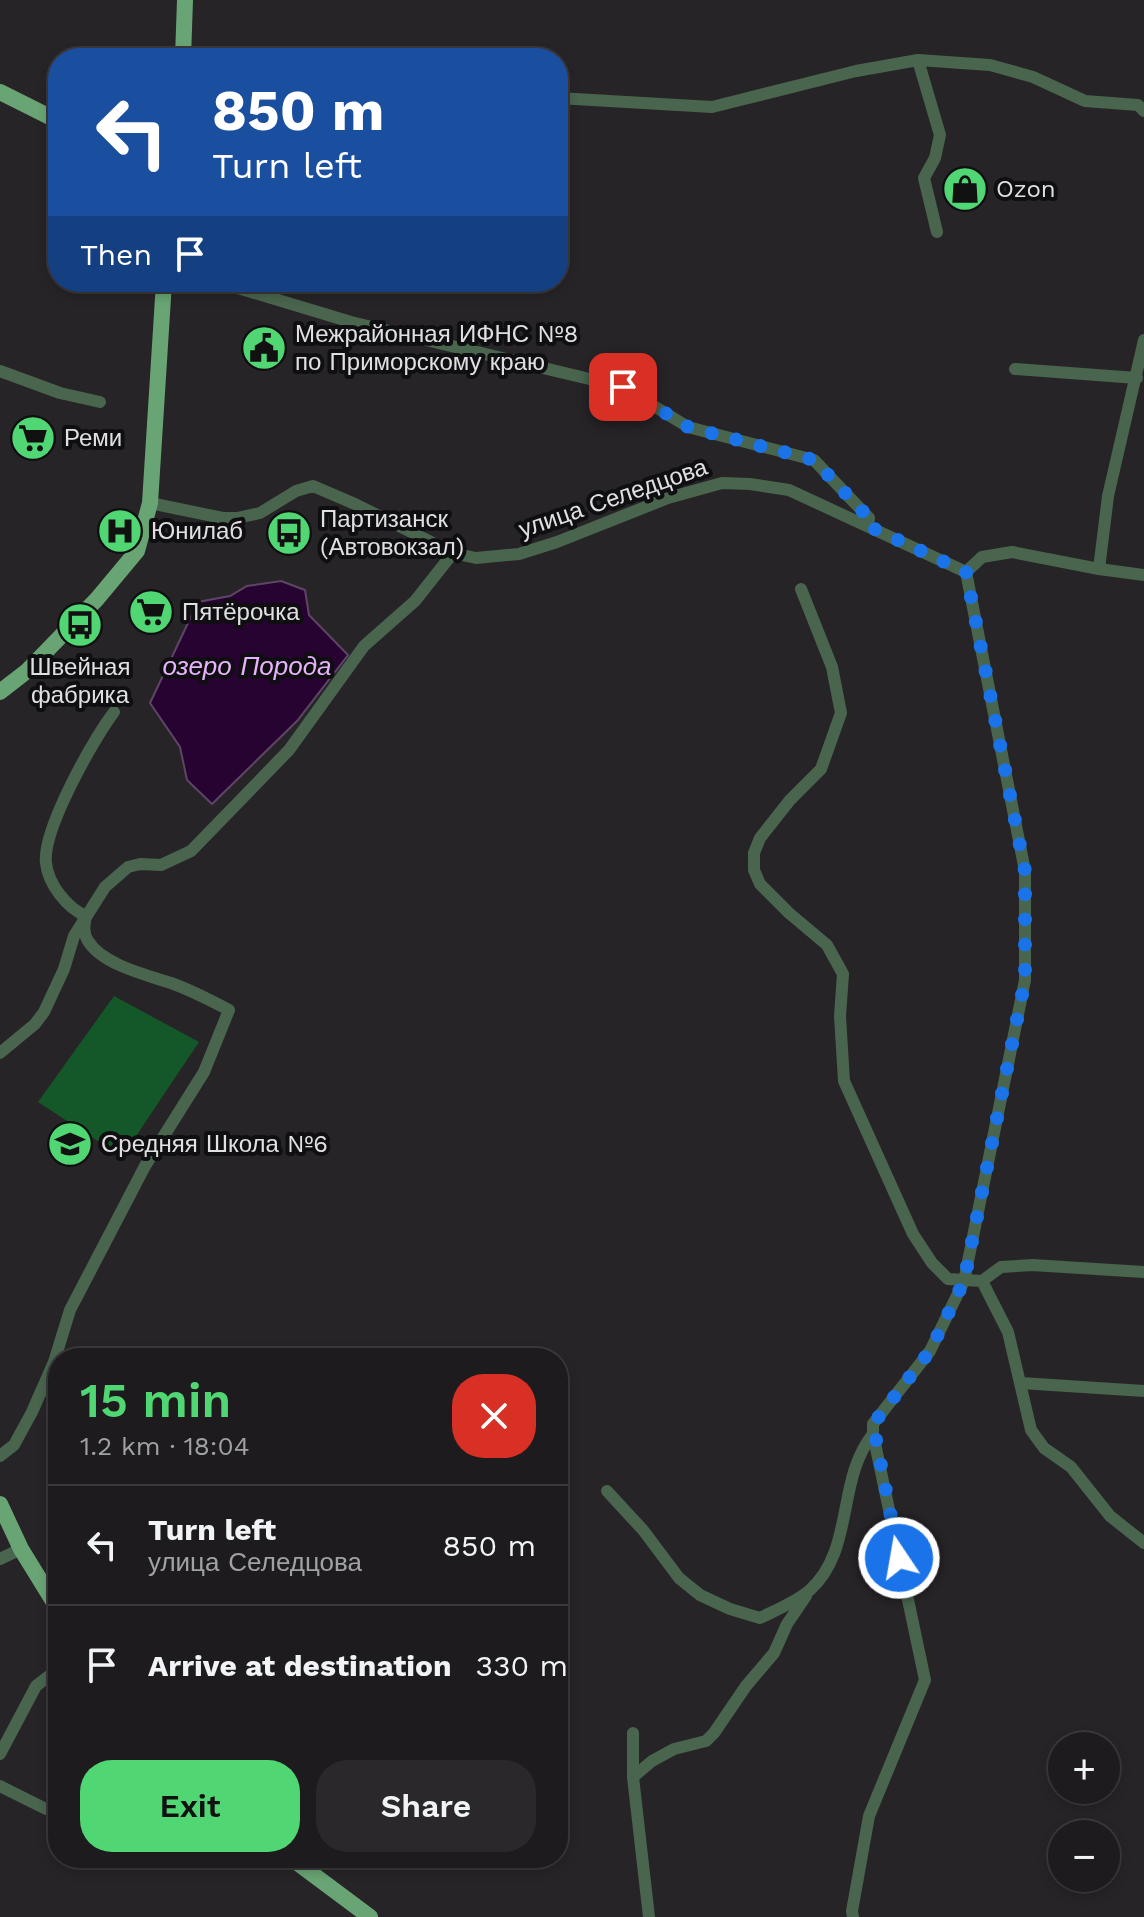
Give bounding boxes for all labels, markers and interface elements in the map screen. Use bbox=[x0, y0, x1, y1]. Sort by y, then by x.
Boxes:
text: 850 m bbox=[212, 78, 385, 144]
icon: left bbox=[80, 80, 184, 184]
text: Turn left bbox=[212, 145, 362, 187]
shop icon: Ozon bbox=[941, 165, 989, 213]
place label: Ozon bbox=[996, 175, 1056, 203]
icon: arrive bbox=[168, 232, 212, 276]
text: Then bbox=[80, 237, 152, 272]
place label: Межрайонная ИФНС №8 по Приморскому краю bbox=[295, 320, 578, 376]
public building icon: Межрайонная ИФНС №8 по Приморскому краю bbox=[240, 324, 288, 372]
pin bbox=[589, 353, 657, 421]
icon: arrive bbox=[601, 365, 645, 409]
supermarket icon: Реми bbox=[9, 414, 57, 462]
place label: Реми bbox=[64, 424, 122, 452]
street label: улица Селедцова bbox=[515, 452, 712, 543]
place label: Партизанск (Автовокзал) bbox=[320, 505, 464, 561]
hospital icon: Юнилаб bbox=[96, 507, 144, 555]
bus stop icon: Партизанск (Автовокзал) bbox=[265, 509, 313, 557]
place label: Юнилаб bbox=[151, 517, 243, 545]
supermarket icon: Пятёрочка bbox=[127, 588, 175, 636]
place label: Пятёрочка bbox=[182, 598, 300, 626]
bus stop icon: Швейная фабрика bbox=[56, 601, 104, 649]
water label: озеро Порода bbox=[162, 651, 332, 681]
place label: Швейная фабрика bbox=[30, 653, 130, 709]
school or university icon: Средняя Школа №6 bbox=[46, 1120, 94, 1168]
place label: Средняя Школа №6 bbox=[101, 1130, 328, 1158]
text: 15 min bbox=[80, 1372, 231, 1429]
button: close bbox=[452, 1374, 536, 1458]
text: 1.2 km · 18:04 bbox=[80, 1431, 250, 1461]
text: Turn left bbox=[148, 1512, 276, 1547]
position arrow bbox=[857, 1516, 941, 1600]
icon: left bbox=[80, 1523, 124, 1567]
text: 850 m bbox=[443, 1528, 536, 1563]
text: улица Селедцова bbox=[148, 1547, 362, 1577]
icon: arrive bbox=[80, 1643, 124, 1687]
text: Arrive at destination bbox=[148, 1648, 452, 1683]
text: 330 m bbox=[476, 1648, 568, 1683]
map controls bbox=[1048, 1732, 1120, 1892]
button: + bbox=[1048, 1732, 1120, 1804]
button: Exit bbox=[80, 1760, 300, 1852]
button: Share bbox=[316, 1760, 536, 1852]
button: − bbox=[1048, 1820, 1120, 1892]

